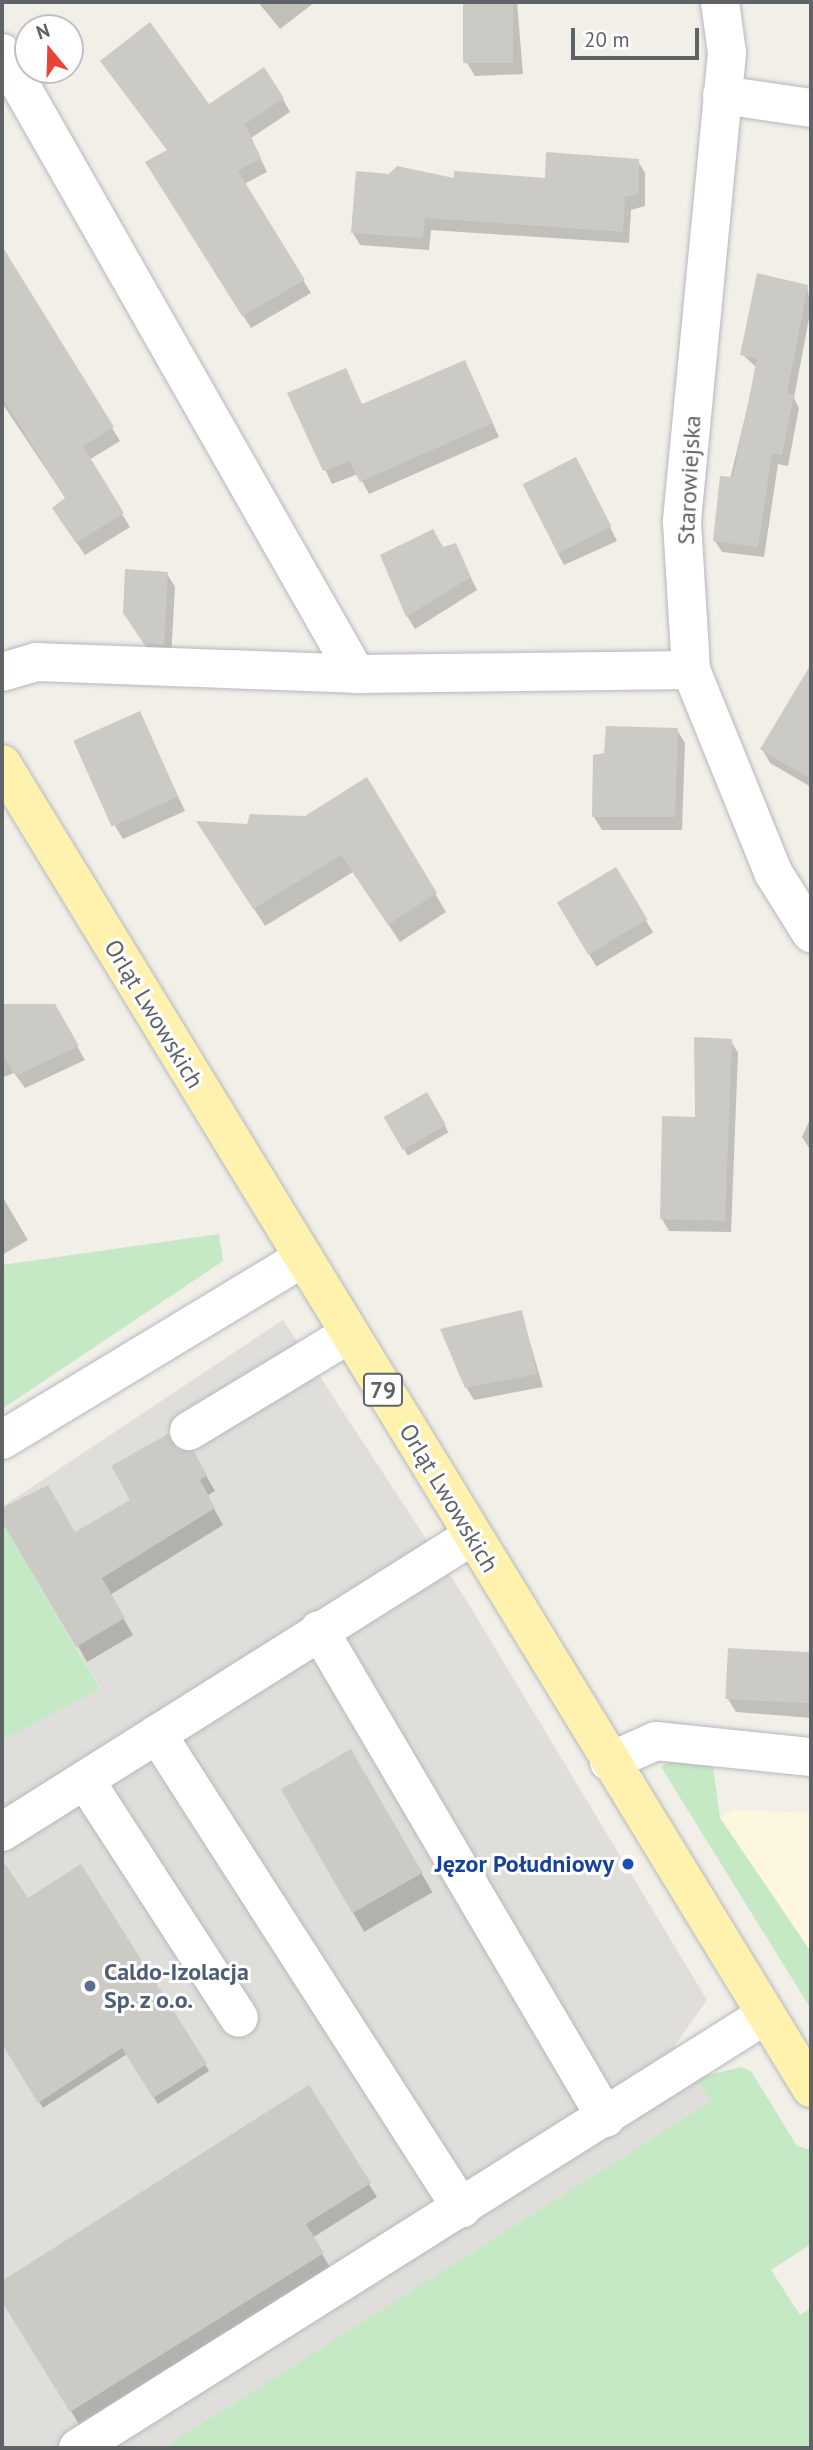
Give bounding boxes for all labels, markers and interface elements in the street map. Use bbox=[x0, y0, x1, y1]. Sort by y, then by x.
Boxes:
north arrow bbox=[14, 14, 84, 84]
scale bar bbox=[575, 14, 703, 58]
text: N bbox=[33, 18, 53, 44]
text: 20 m bbox=[584, 26, 630, 53]
street label: Starowiejska bbox=[671, 414, 707, 546]
street label: Orląt Lwowskich bbox=[98, 934, 210, 1094]
road number: 79 bbox=[362, 1371, 404, 1410]
street label: Orląt Lwowskich bbox=[393, 1418, 505, 1578]
place label: Jęzor Południowy bbox=[435, 1850, 614, 1878]
marker: Jęzor Południowy bbox=[620, 1856, 636, 1872]
place label: Caldo-Izolacja Sp. z o.o. bbox=[104, 1958, 249, 2014]
marker: Caldo-Izolacja Sp. z o.o. bbox=[82, 1978, 98, 1994]

